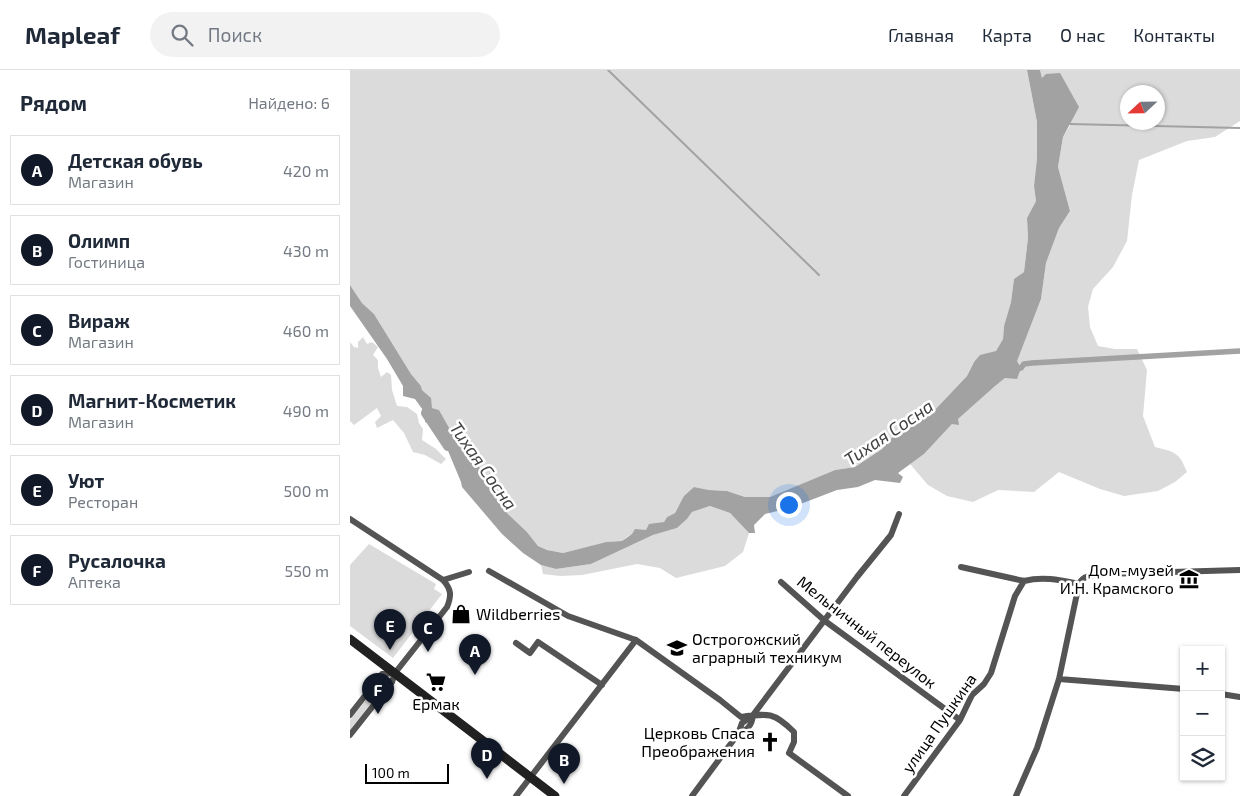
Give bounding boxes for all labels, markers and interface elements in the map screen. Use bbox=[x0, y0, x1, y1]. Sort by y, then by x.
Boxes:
search box bbox=[150, 12, 500, 57]
text: Mapleaf bbox=[25, 20, 120, 49]
icon: search bbox=[168, 21, 196, 49]
text: Поиск bbox=[208, 23, 262, 46]
text: Главная bbox=[888, 24, 954, 46]
text: Карта bbox=[982, 24, 1032, 46]
text: О нас bbox=[1060, 24, 1105, 46]
text: Контакты bbox=[1133, 24, 1215, 46]
north arrow bbox=[1120, 85, 1165, 130]
text: Рядом bbox=[20, 90, 87, 115]
text: Найдено: 6 bbox=[248, 93, 330, 112]
text: Детская обувь bbox=[68, 149, 203, 172]
text: A bbox=[32, 161, 42, 180]
text: 420 m bbox=[283, 161, 329, 180]
text: Магазин bbox=[68, 172, 134, 191]
text: Олимп bbox=[68, 229, 130, 252]
text: B bbox=[32, 241, 42, 260]
text: 430 m bbox=[283, 241, 329, 260]
text: Гостиница bbox=[68, 252, 145, 271]
text: Вираж bbox=[68, 309, 130, 332]
text: C bbox=[32, 321, 42, 340]
text: 460 m bbox=[283, 321, 329, 340]
text: Магазин bbox=[68, 332, 134, 351]
text: Магнит-Косметик bbox=[68, 389, 236, 412]
water label: Тихая Сосна bbox=[840, 394, 937, 470]
text: D bbox=[32, 401, 42, 420]
text: 490 m bbox=[283, 401, 329, 420]
text: Магазин bbox=[68, 412, 134, 431]
water label: Тихая Сосна bbox=[445, 417, 522, 514]
text: Уют bbox=[68, 469, 104, 492]
text: E bbox=[32, 481, 42, 500]
text: 500 m bbox=[284, 481, 329, 500]
text: Ресторан bbox=[68, 492, 138, 511]
your location bbox=[776, 492, 802, 518]
text: Русалочка bbox=[68, 549, 166, 572]
place label: Дом-музей И.Н. Крамского bbox=[1060, 560, 1174, 597]
text: F bbox=[33, 561, 41, 580]
text: 550 m bbox=[285, 561, 329, 580]
museum icon: Дом-музей И.Н. Крамского bbox=[1178, 568, 1200, 590]
street label: Мельничный переулок bbox=[793, 571, 941, 693]
text: Аптека bbox=[68, 572, 121, 591]
shop icon: Wildberries bbox=[450, 603, 472, 625]
place label: Wildberries bbox=[476, 604, 560, 623]
pin: E bbox=[374, 609, 406, 650]
pin: C bbox=[412, 611, 444, 652]
place label: Острогожский аграрный техникум bbox=[692, 629, 842, 667]
pin: A bbox=[459, 634, 491, 675]
school or university icon: Острогожский аграрный техникум bbox=[666, 637, 688, 659]
map controls bbox=[1180, 646, 1225, 781]
button: + bbox=[1180, 646, 1225, 691]
street label: улица Пушкина bbox=[897, 670, 981, 776]
supermarket icon: Ермак bbox=[425, 671, 447, 693]
pin: F bbox=[362, 673, 394, 714]
button: − bbox=[1180, 691, 1225, 736]
place label: Ермак bbox=[412, 694, 460, 713]
place label: Церковь Спаса Преображения bbox=[641, 723, 755, 760]
church icon: Церковь Спаса Преображения bbox=[759, 731, 781, 753]
button: layers bbox=[1180, 736, 1225, 781]
pin: D bbox=[471, 738, 503, 779]
pin: B bbox=[548, 743, 580, 784]
scale bar bbox=[365, 761, 449, 784]
text: 100 m bbox=[372, 764, 410, 781]

